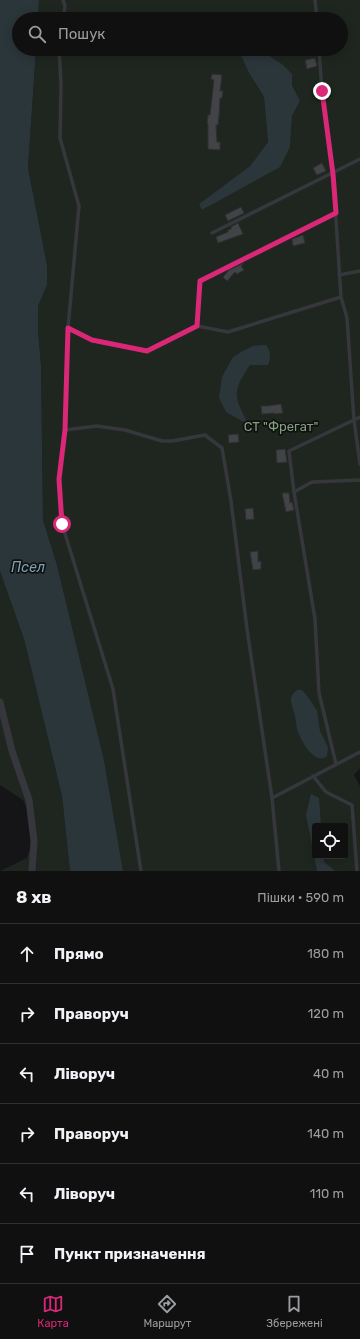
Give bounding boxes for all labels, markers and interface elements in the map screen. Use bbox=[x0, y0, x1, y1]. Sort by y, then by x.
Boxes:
search box bbox=[12, 12, 348, 56]
icon: search bbox=[26, 23, 48, 45]
text: Пошук bbox=[58, 25, 105, 43]
route end bbox=[313, 82, 331, 100]
park label: СТ "Фрегат" bbox=[244, 419, 318, 434]
route start bbox=[53, 515, 71, 533]
water label: Псел bbox=[11, 559, 45, 576]
map controls bbox=[312, 823, 348, 859]
button: locate bbox=[312, 823, 348, 859]
text: 8 хв bbox=[16, 887, 51, 907]
text: Пішки · 590 m bbox=[257, 890, 344, 905]
icon: ahead bbox=[16, 943, 38, 965]
text: Прямо bbox=[54, 945, 104, 963]
text: 180 m bbox=[307, 946, 344, 961]
icon: right bbox=[16, 1003, 38, 1025]
text: Праворуч bbox=[54, 1005, 129, 1023]
text: 120 m bbox=[308, 1006, 344, 1021]
icon: left bbox=[16, 1063, 38, 1085]
text: Ліворуч bbox=[54, 1065, 115, 1083]
text: 40 m bbox=[313, 1066, 344, 1081]
icon: right bbox=[16, 1123, 38, 1145]
text: Праворуч bbox=[54, 1125, 129, 1143]
text: 140 m bbox=[307, 1126, 344, 1141]
icon: left bbox=[16, 1183, 38, 1205]
text: Ліворуч bbox=[54, 1185, 115, 1203]
text: 110 m bbox=[310, 1186, 344, 1201]
icon: arrive bbox=[16, 1243, 38, 1265]
text: Пункт призначення bbox=[54, 1245, 206, 1263]
tab: Карта bbox=[37, 1293, 69, 1330]
tab: Маршрут bbox=[143, 1293, 191, 1330]
tab: Збережені bbox=[266, 1293, 323, 1330]

